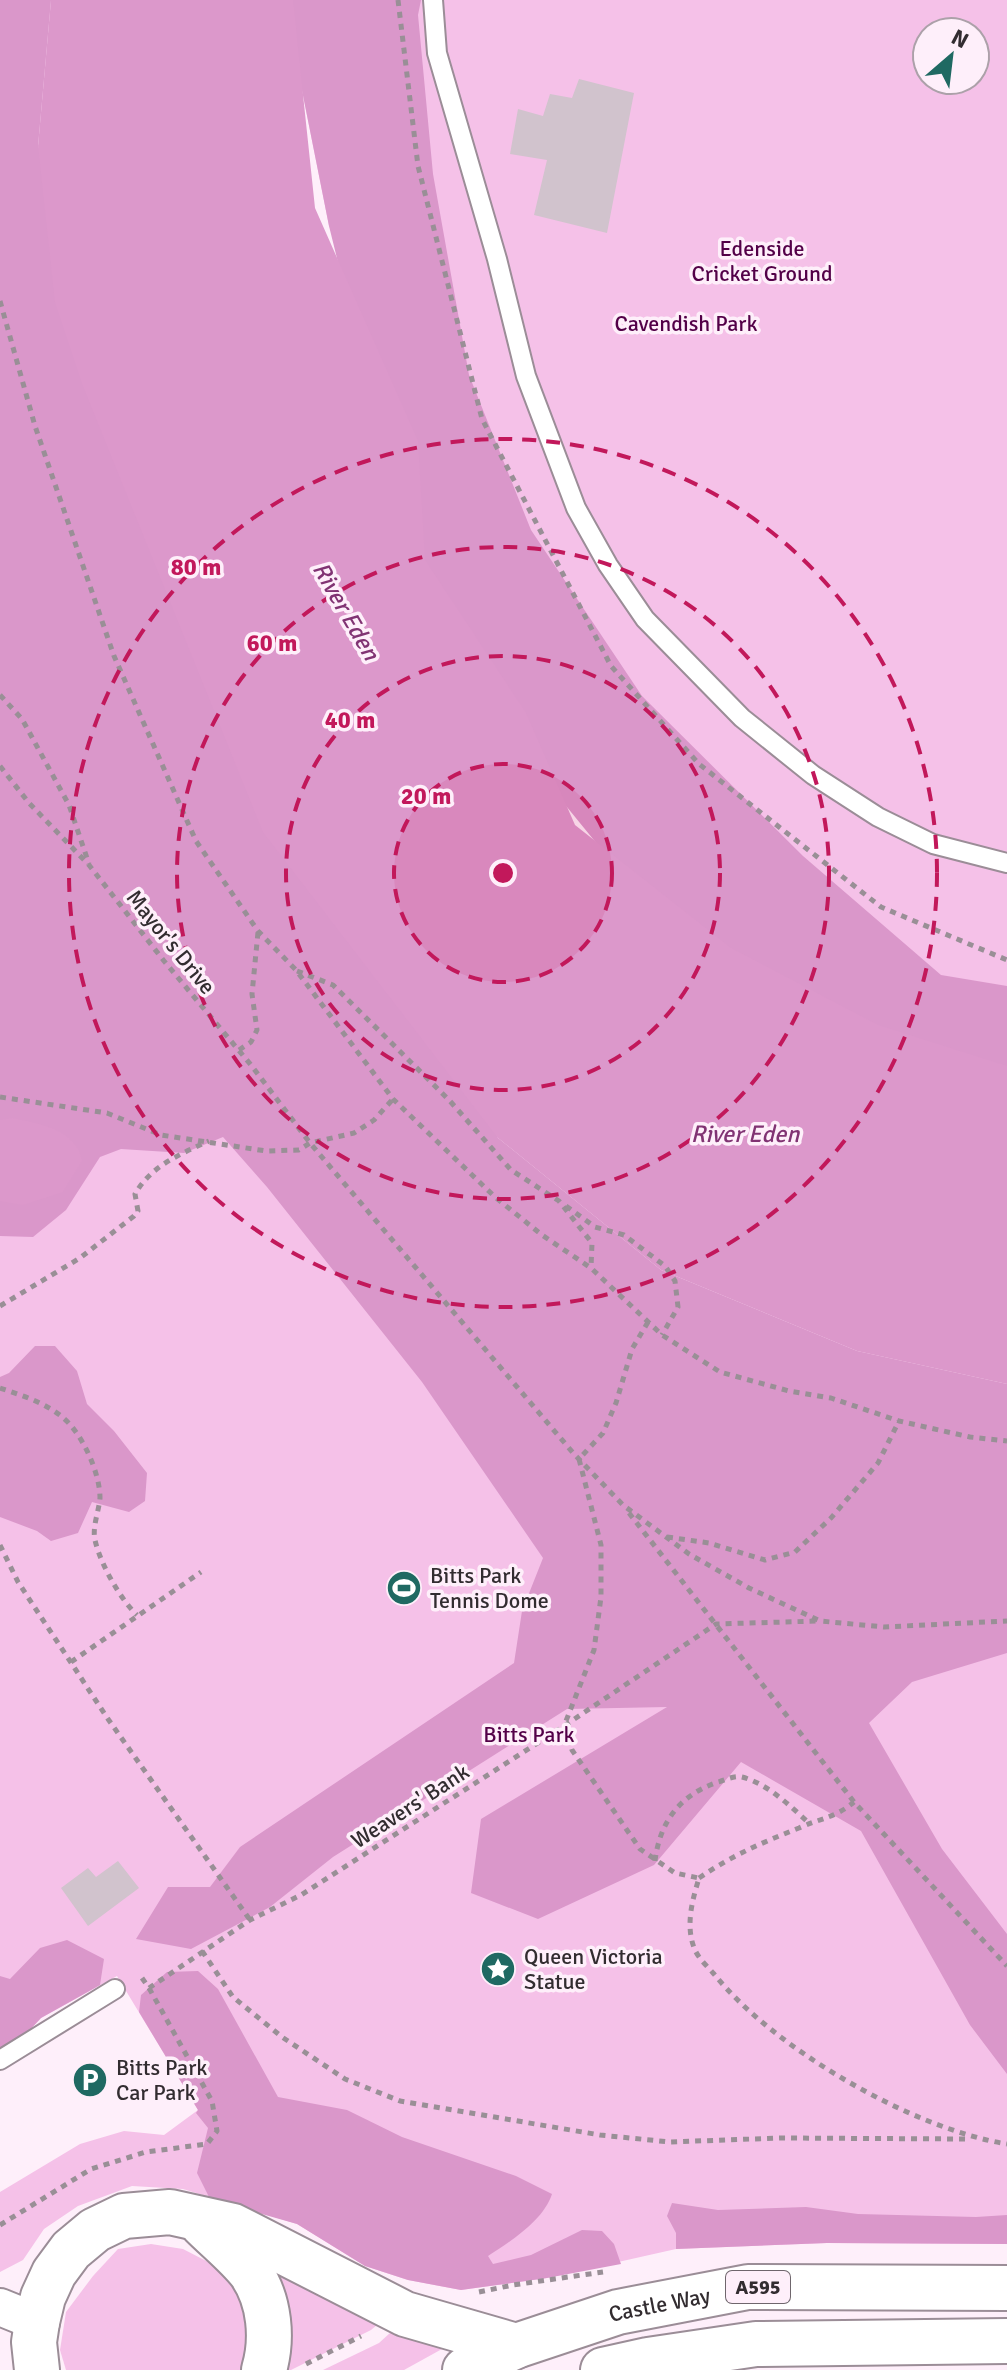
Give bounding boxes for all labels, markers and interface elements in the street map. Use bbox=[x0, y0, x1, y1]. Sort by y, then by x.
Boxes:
north arrow bbox=[911, 16, 991, 96]
text: N bbox=[947, 23, 973, 54]
park label: Edenside Cricket Ground bbox=[691, 235, 833, 287]
park label: Cavendish Park bbox=[615, 310, 757, 337]
text: 80 m bbox=[171, 552, 221, 582]
water label: River Eden bbox=[306, 556, 387, 666]
text: 60 m bbox=[247, 628, 297, 658]
text: 40 m bbox=[325, 705, 375, 735]
text: 20 m bbox=[401, 781, 451, 811]
centre of rings bbox=[489, 859, 517, 887]
street label: Mayor's Drive bbox=[121, 884, 221, 1000]
water label: River Eden bbox=[691, 1119, 800, 1149]
place label: Bitts Park Tennis Dome bbox=[430, 1562, 549, 1614]
sports icon: Bitts Park Tennis Dome bbox=[385, 1569, 423, 1607]
park label: Bitts Park bbox=[483, 1721, 575, 1748]
street label: Weavers' Bank bbox=[346, 1758, 474, 1854]
place label: Queen Victoria Statue bbox=[524, 1943, 663, 1995]
place icon: Queen Victoria Statue bbox=[479, 1950, 517, 1988]
place label: Bitts Park Car Park bbox=[116, 2054, 207, 2106]
parking icon: Bitts Park Car Park bbox=[71, 2061, 109, 2099]
road number: A595 bbox=[726, 2271, 790, 2303]
street label: Castle Way bbox=[605, 2281, 713, 2328]

